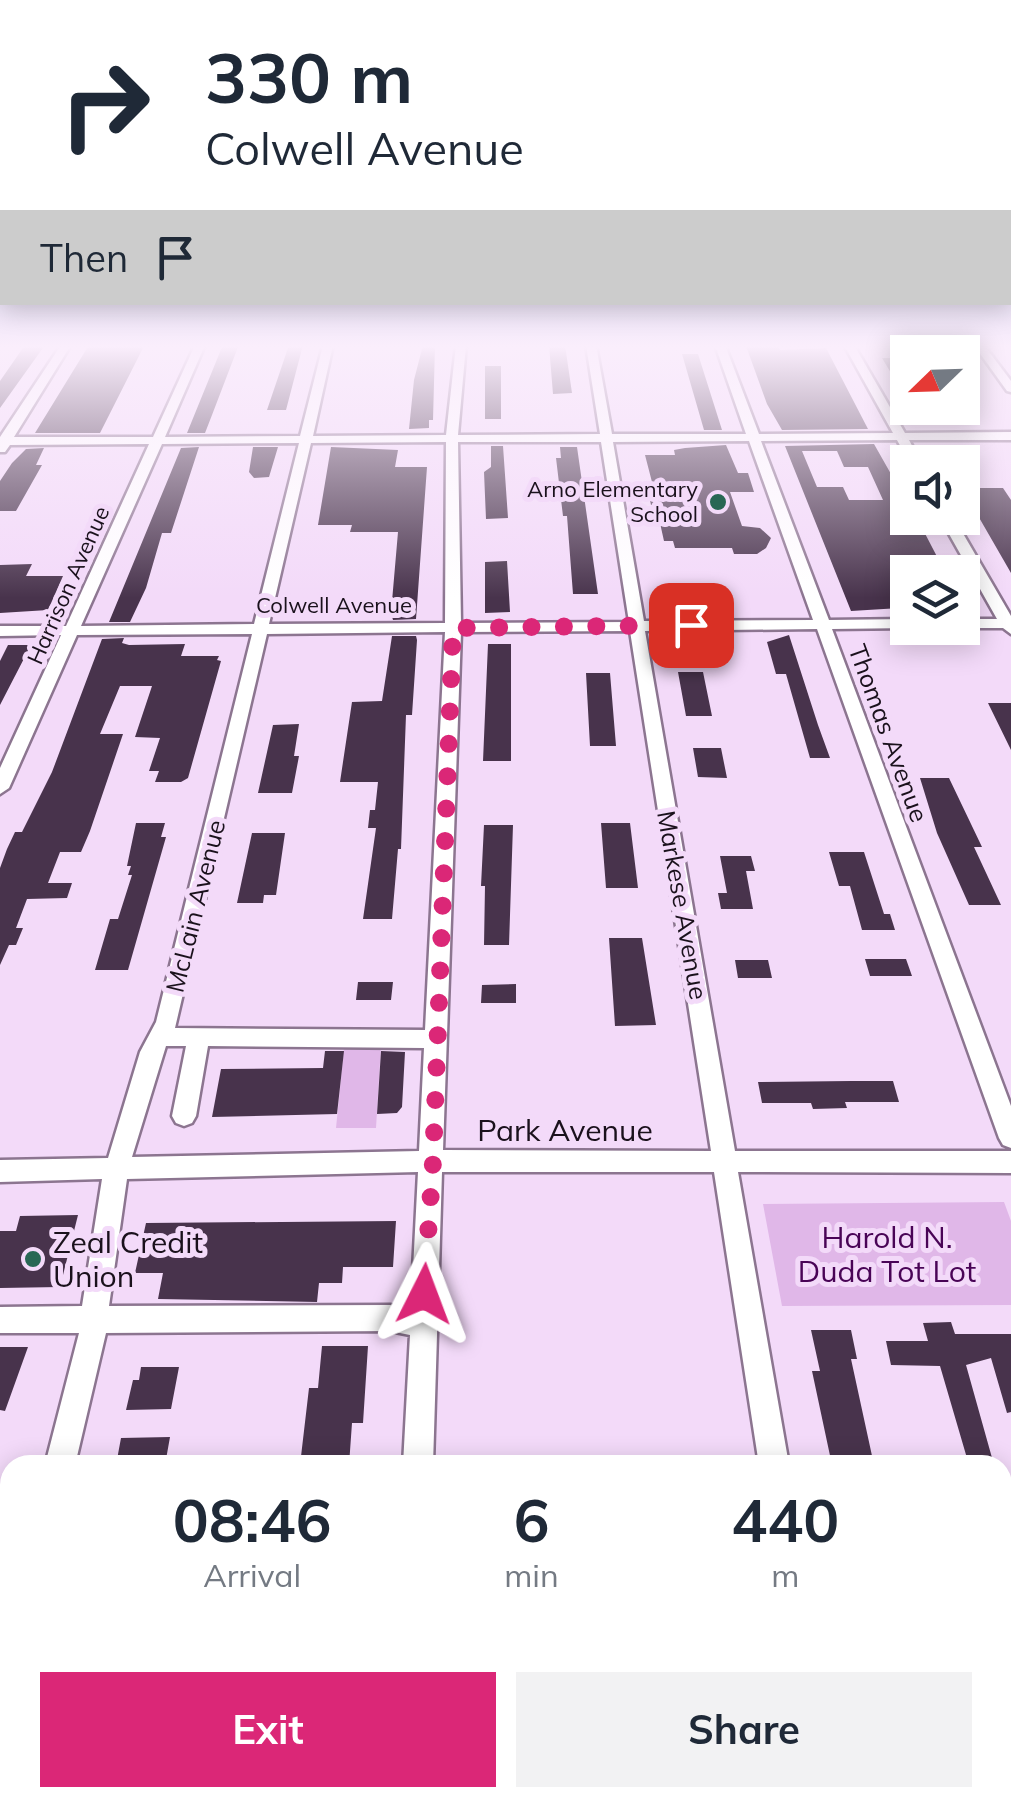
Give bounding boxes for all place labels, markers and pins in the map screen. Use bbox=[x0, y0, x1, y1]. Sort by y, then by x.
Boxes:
place label: Arno Elementary School bbox=[527, 475, 698, 528]
marker: Arno Elementary School bbox=[707, 491, 729, 513]
pin bbox=[649, 583, 734, 668]
place label: Zeal Credit Union bbox=[53, 1223, 203, 1295]
marker: Zeal Credit Union bbox=[22, 1248, 44, 1270]

